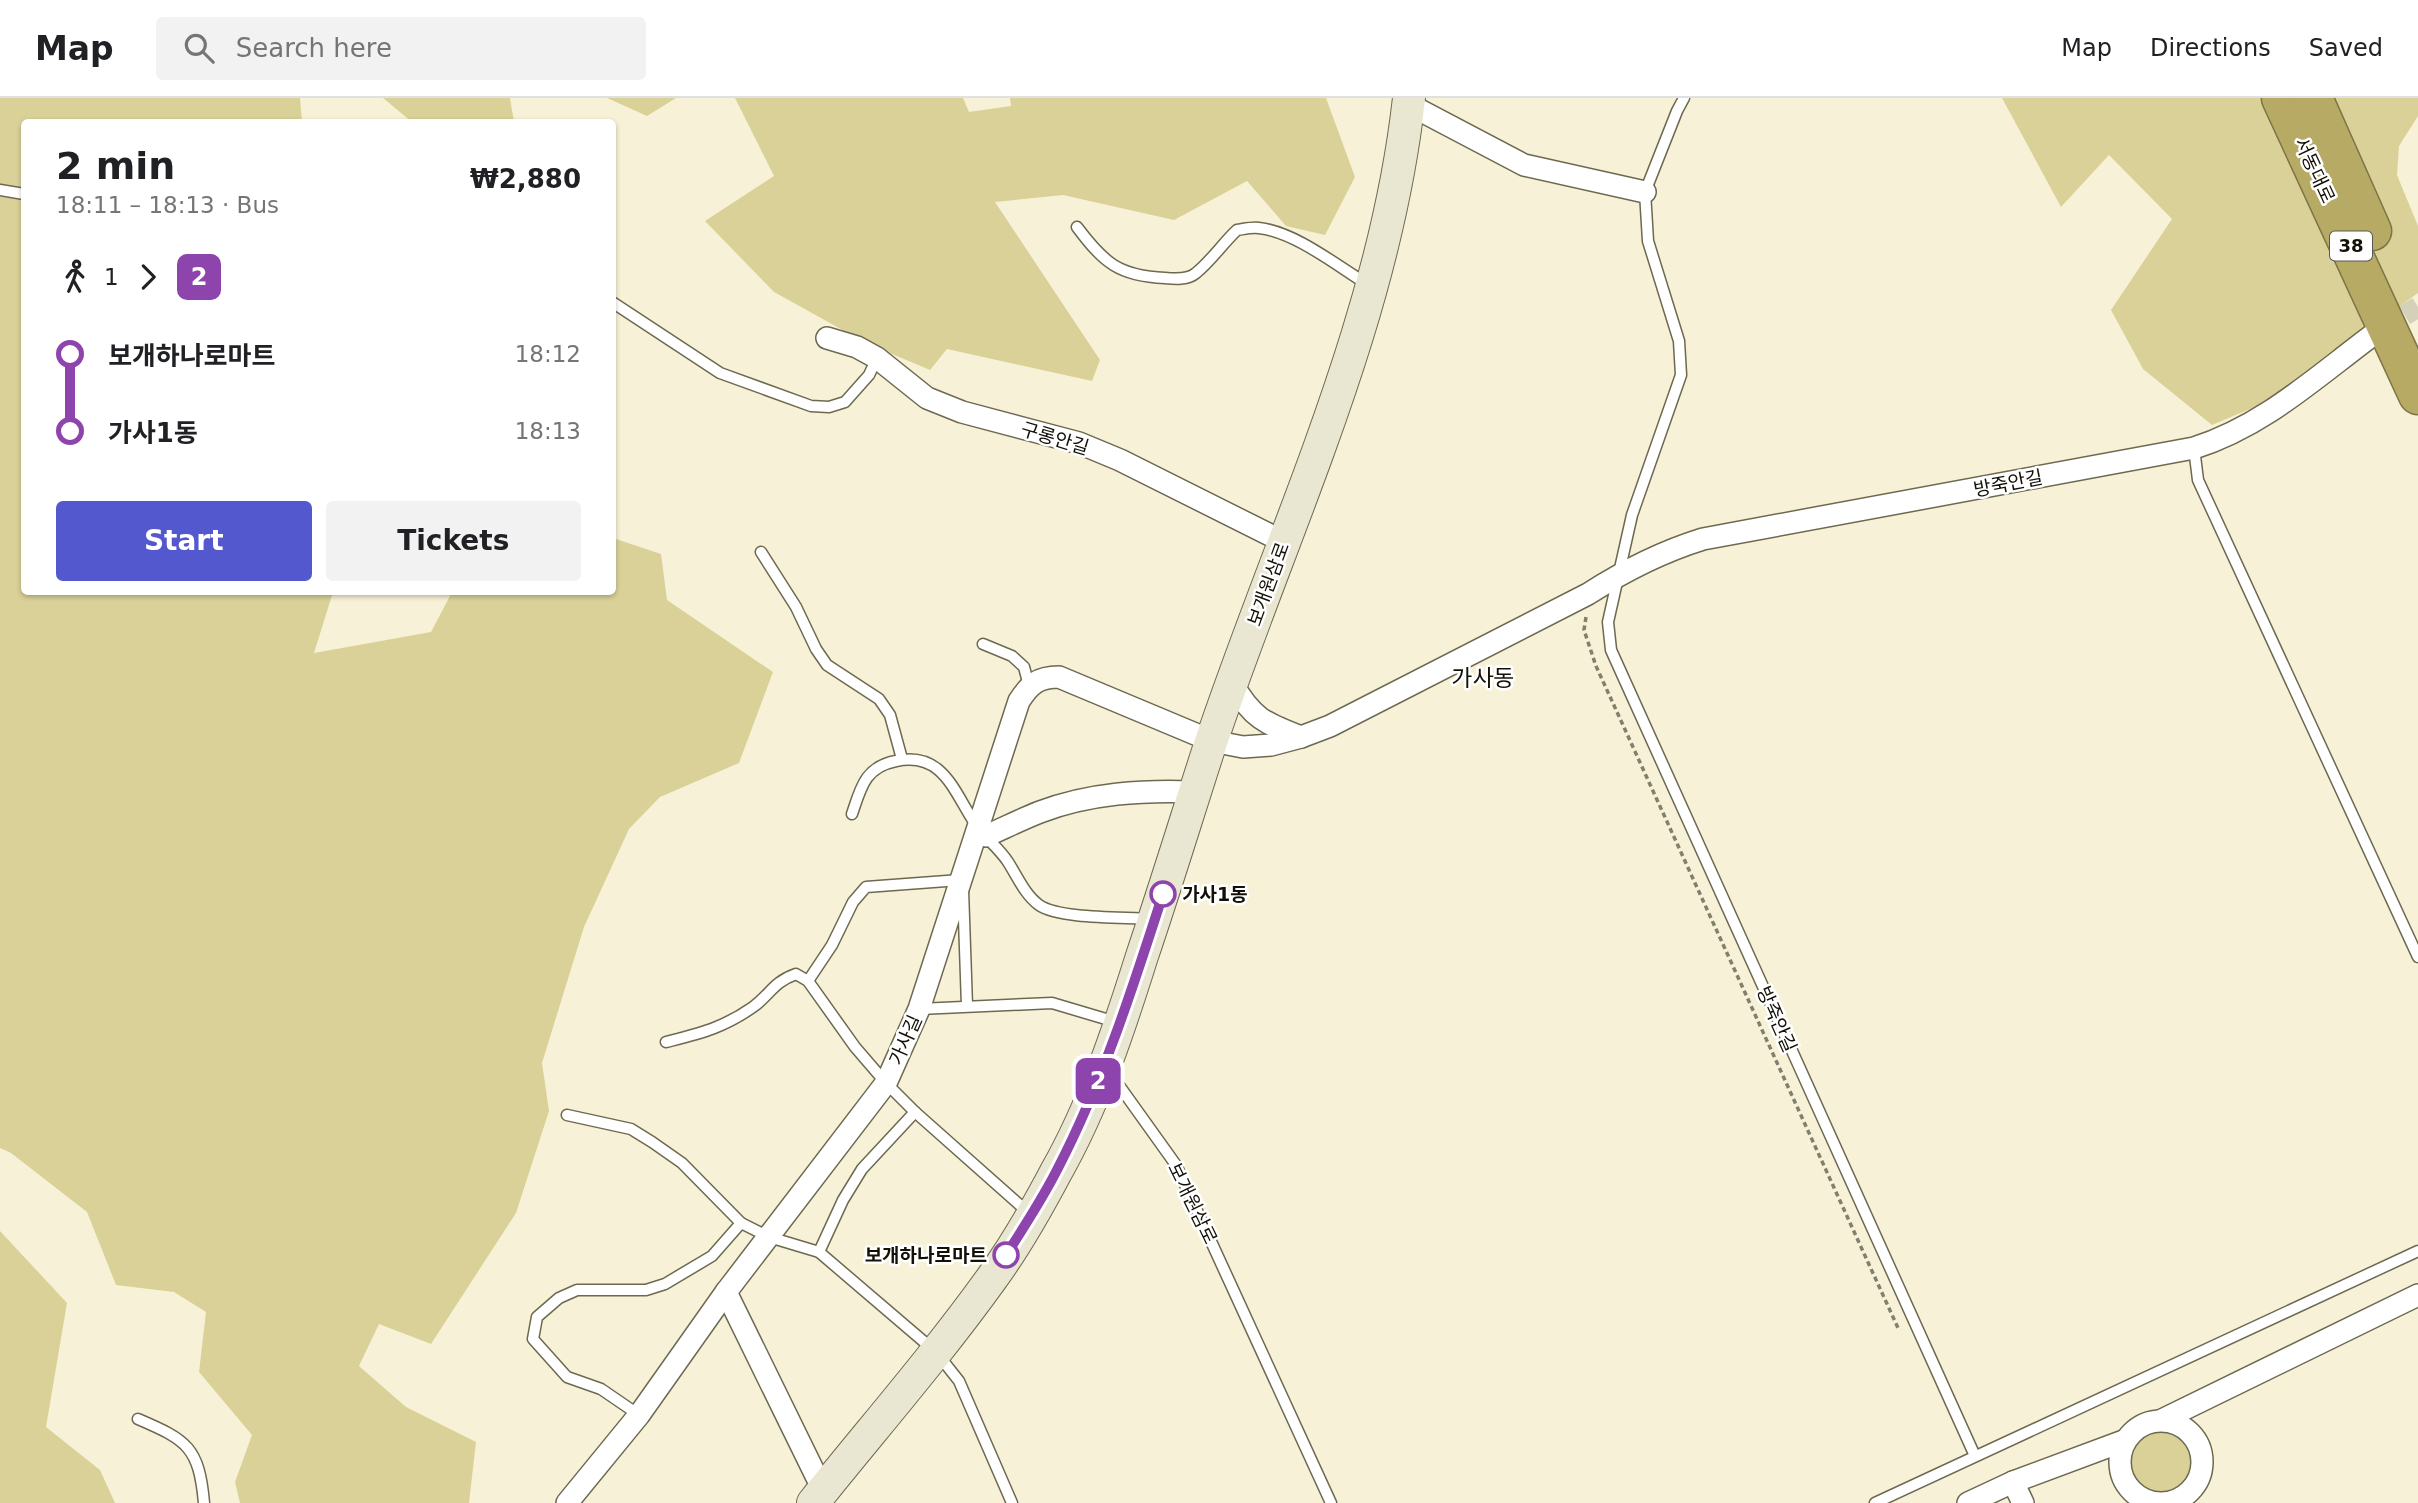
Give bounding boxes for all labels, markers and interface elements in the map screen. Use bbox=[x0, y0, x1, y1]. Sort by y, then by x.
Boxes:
search box bbox=[156, 17, 646, 80]
text: Map bbox=[35, 29, 114, 68]
icon: search bbox=[180, 29, 218, 67]
text: Search here bbox=[236, 33, 392, 63]
text: Map bbox=[2061, 34, 2112, 62]
text: Directions bbox=[2150, 34, 2271, 62]
text: Saved bbox=[2309, 34, 2383, 62]
street label: 서동대로 bbox=[2290, 134, 2340, 206]
text: 2 min bbox=[56, 144, 175, 188]
text: ₩2,880 bbox=[470, 164, 581, 194]
text: 18:11 – 18:13 · Bus bbox=[56, 192, 279, 218]
road number: 38 bbox=[2330, 232, 2372, 260]
icon: walk bbox=[56, 258, 94, 296]
icon: forward bbox=[129, 258, 167, 296]
text: 2 bbox=[191, 263, 207, 291]
text: 1 bbox=[104, 264, 119, 290]
text: 보개하나로마트 bbox=[108, 341, 275, 371]
text: 18:12 bbox=[515, 341, 581, 367]
street label: 구롱안길 bbox=[1018, 417, 1092, 459]
text: 가사1동 bbox=[108, 418, 198, 448]
text: 18:13 bbox=[515, 418, 581, 444]
street label: 방죽안길 bbox=[1972, 466, 2044, 500]
button: Start bbox=[56, 501, 312, 581]
button: Tickets bbox=[326, 501, 581, 581]
street label: 보개원삼로 bbox=[1243, 539, 1293, 629]
district label: 가사동 bbox=[1451, 665, 1515, 691]
marker: 가사1동 bbox=[1150, 881, 1176, 907]
place label: 가사1동 bbox=[1182, 883, 1248, 905]
street label: 방죽안길 bbox=[1753, 983, 1801, 1055]
street label: 가사길 bbox=[884, 1012, 926, 1068]
line badge: 2 bbox=[1075, 1058, 1121, 1104]
text: 2 bbox=[1090, 1067, 1106, 1095]
street label: 보개원삼로 bbox=[1164, 1159, 1222, 1247]
marker: 보개하나로마트 bbox=[993, 1242, 1019, 1268]
place label: 보개하나로마트 bbox=[865, 1244, 987, 1266]

